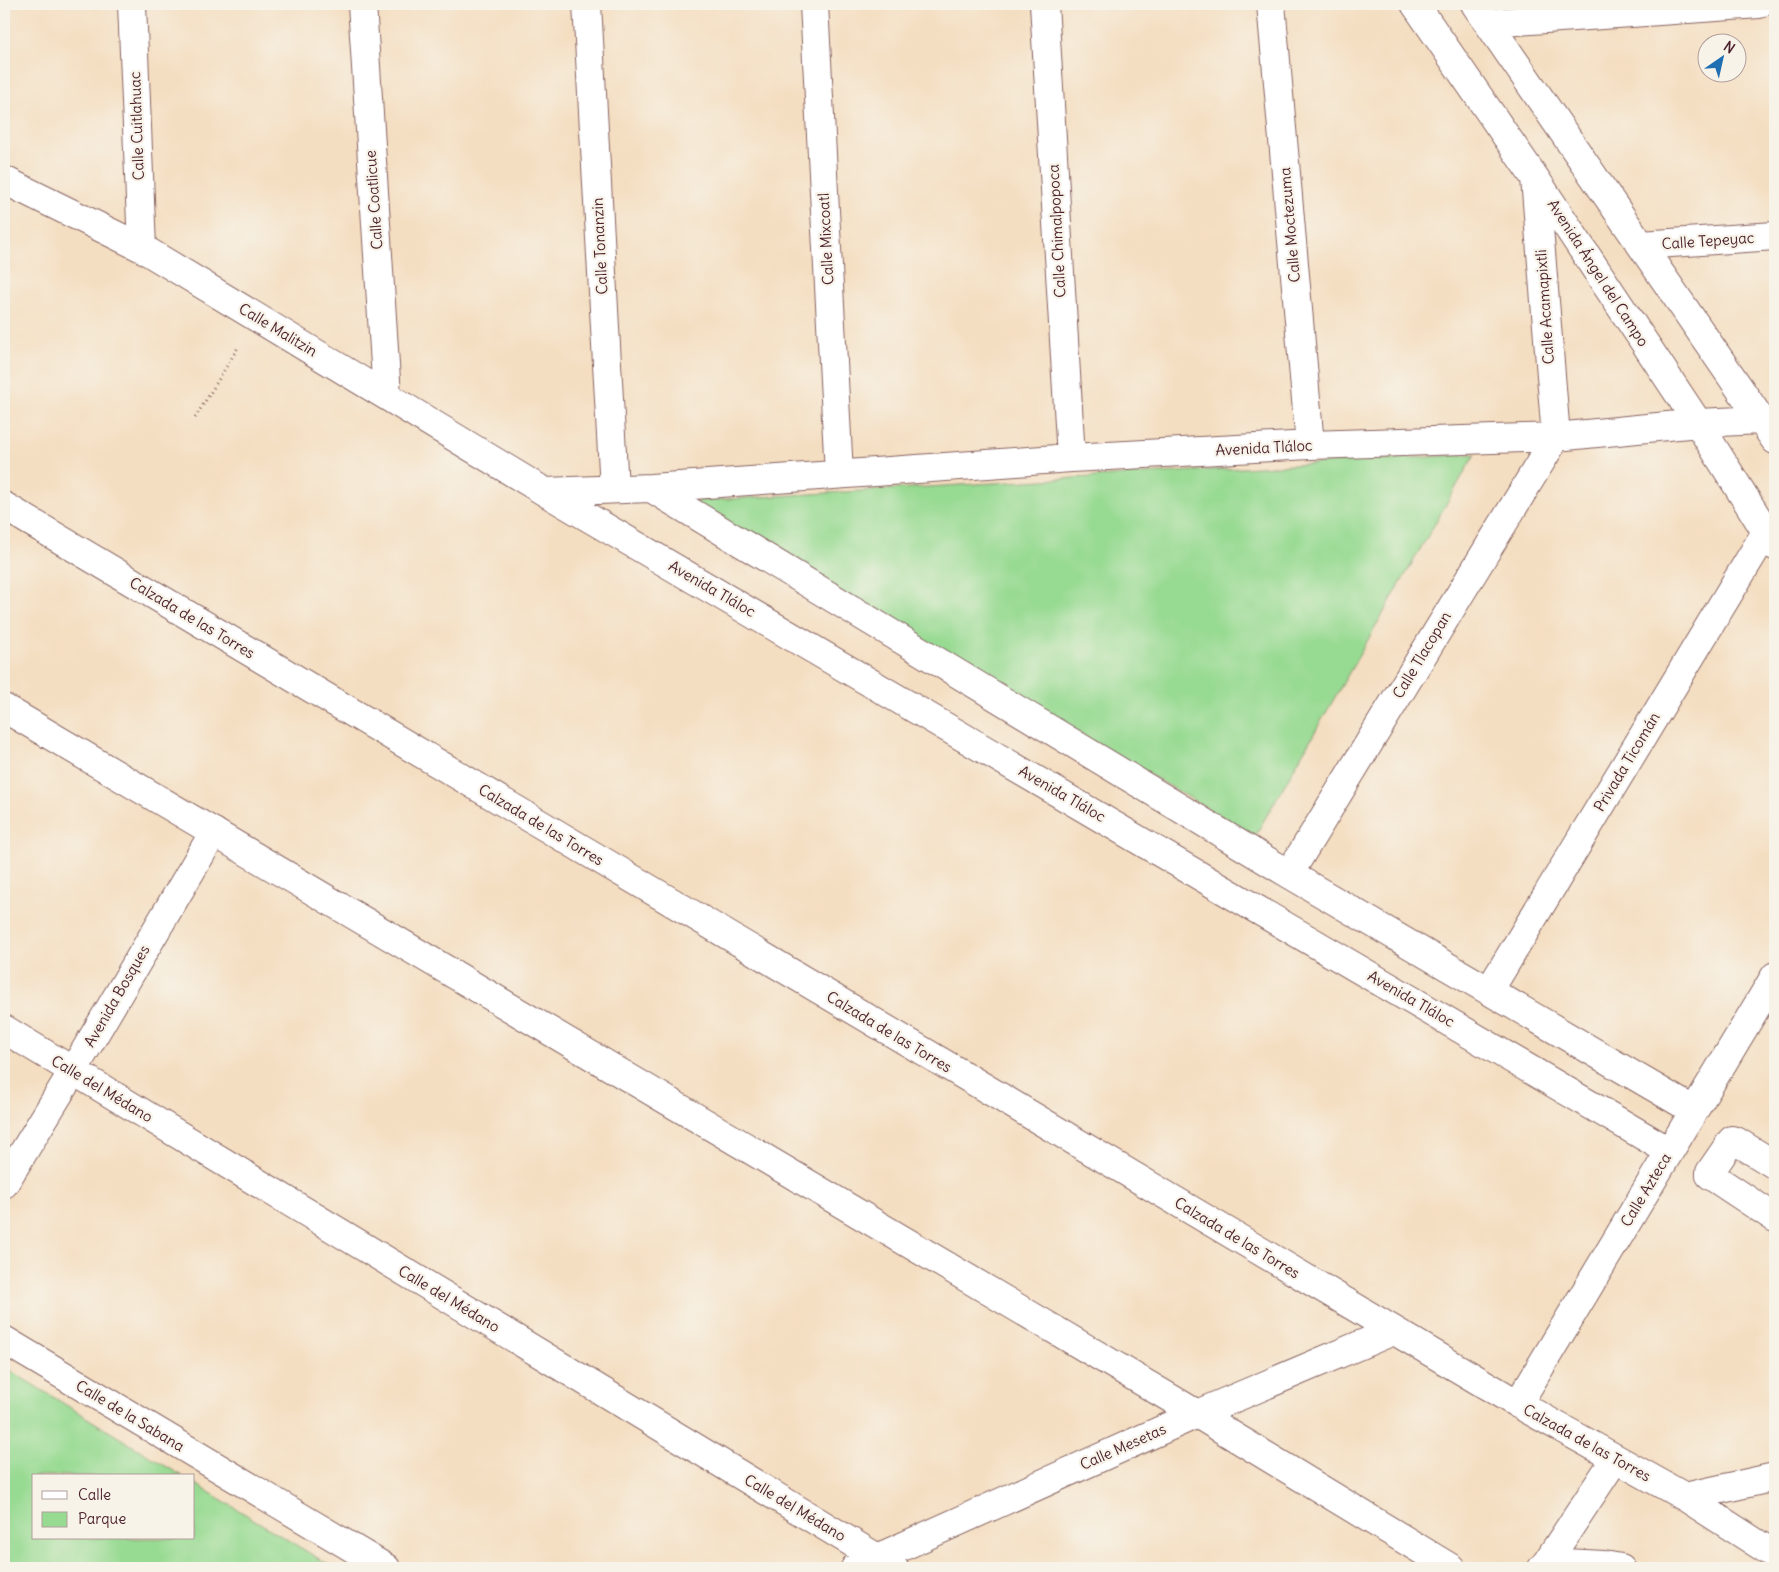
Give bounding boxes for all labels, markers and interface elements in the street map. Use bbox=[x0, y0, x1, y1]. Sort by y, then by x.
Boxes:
north arrow bbox=[1696, 32, 1746, 82]
text: N bbox=[1720, 37, 1738, 57]
street label: Calle Cuitlahuac bbox=[125, 71, 148, 181]
street label: Calle Coatlicue bbox=[361, 150, 386, 250]
street label: Calle Chimalpopoca bbox=[1043, 163, 1069, 298]
street label: Calle Moctezuma bbox=[1275, 166, 1304, 283]
street label: Calle Mixcoatl bbox=[814, 193, 837, 286]
street label: Avenida Ángel del Campo bbox=[1544, 196, 1653, 350]
street label: Calle Tonanzin bbox=[587, 197, 612, 295]
street label: Calle Tepeyac bbox=[1661, 228, 1755, 253]
street label: Calle Acamapixtli bbox=[1531, 249, 1558, 365]
street label: Calle Malitzin bbox=[236, 299, 321, 361]
street label: Avenida Tláloc bbox=[1215, 435, 1313, 460]
street label: Avenida Tláloc bbox=[665, 556, 759, 621]
street label: Calzada de las Torres bbox=[126, 573, 259, 663]
street label: Calle Tlacopan bbox=[1388, 608, 1455, 702]
street label: Privada Ticomán bbox=[1589, 708, 1664, 815]
street label: Avenida Tláloc bbox=[1015, 761, 1109, 826]
street label: Calzada de las Torres bbox=[475, 780, 608, 870]
street label: Avenida Bosques bbox=[80, 941, 154, 1050]
street label: Avenida Tláloc bbox=[1364, 966, 1458, 1031]
street label: Calzada de las Torres bbox=[823, 987, 956, 1077]
street label: Calle del Médano bbox=[48, 1051, 156, 1126]
street label: Calle Azteca bbox=[1616, 1149, 1675, 1230]
street label: Calzada de las Torres bbox=[1171, 1193, 1304, 1283]
street label: Calle del Médano bbox=[395, 1261, 503, 1336]
street label: Calle de la Sabana bbox=[72, 1376, 188, 1456]
street label: Calzada de las Torres bbox=[1520, 1400, 1655, 1486]
street label: Calle Mesetas bbox=[1077, 1419, 1169, 1474]
street label: Calle del Médano bbox=[741, 1470, 849, 1545]
legend bbox=[32, 1474, 195, 1540]
text: Calle bbox=[78, 1485, 111, 1504]
text: Parque bbox=[78, 1509, 126, 1528]

